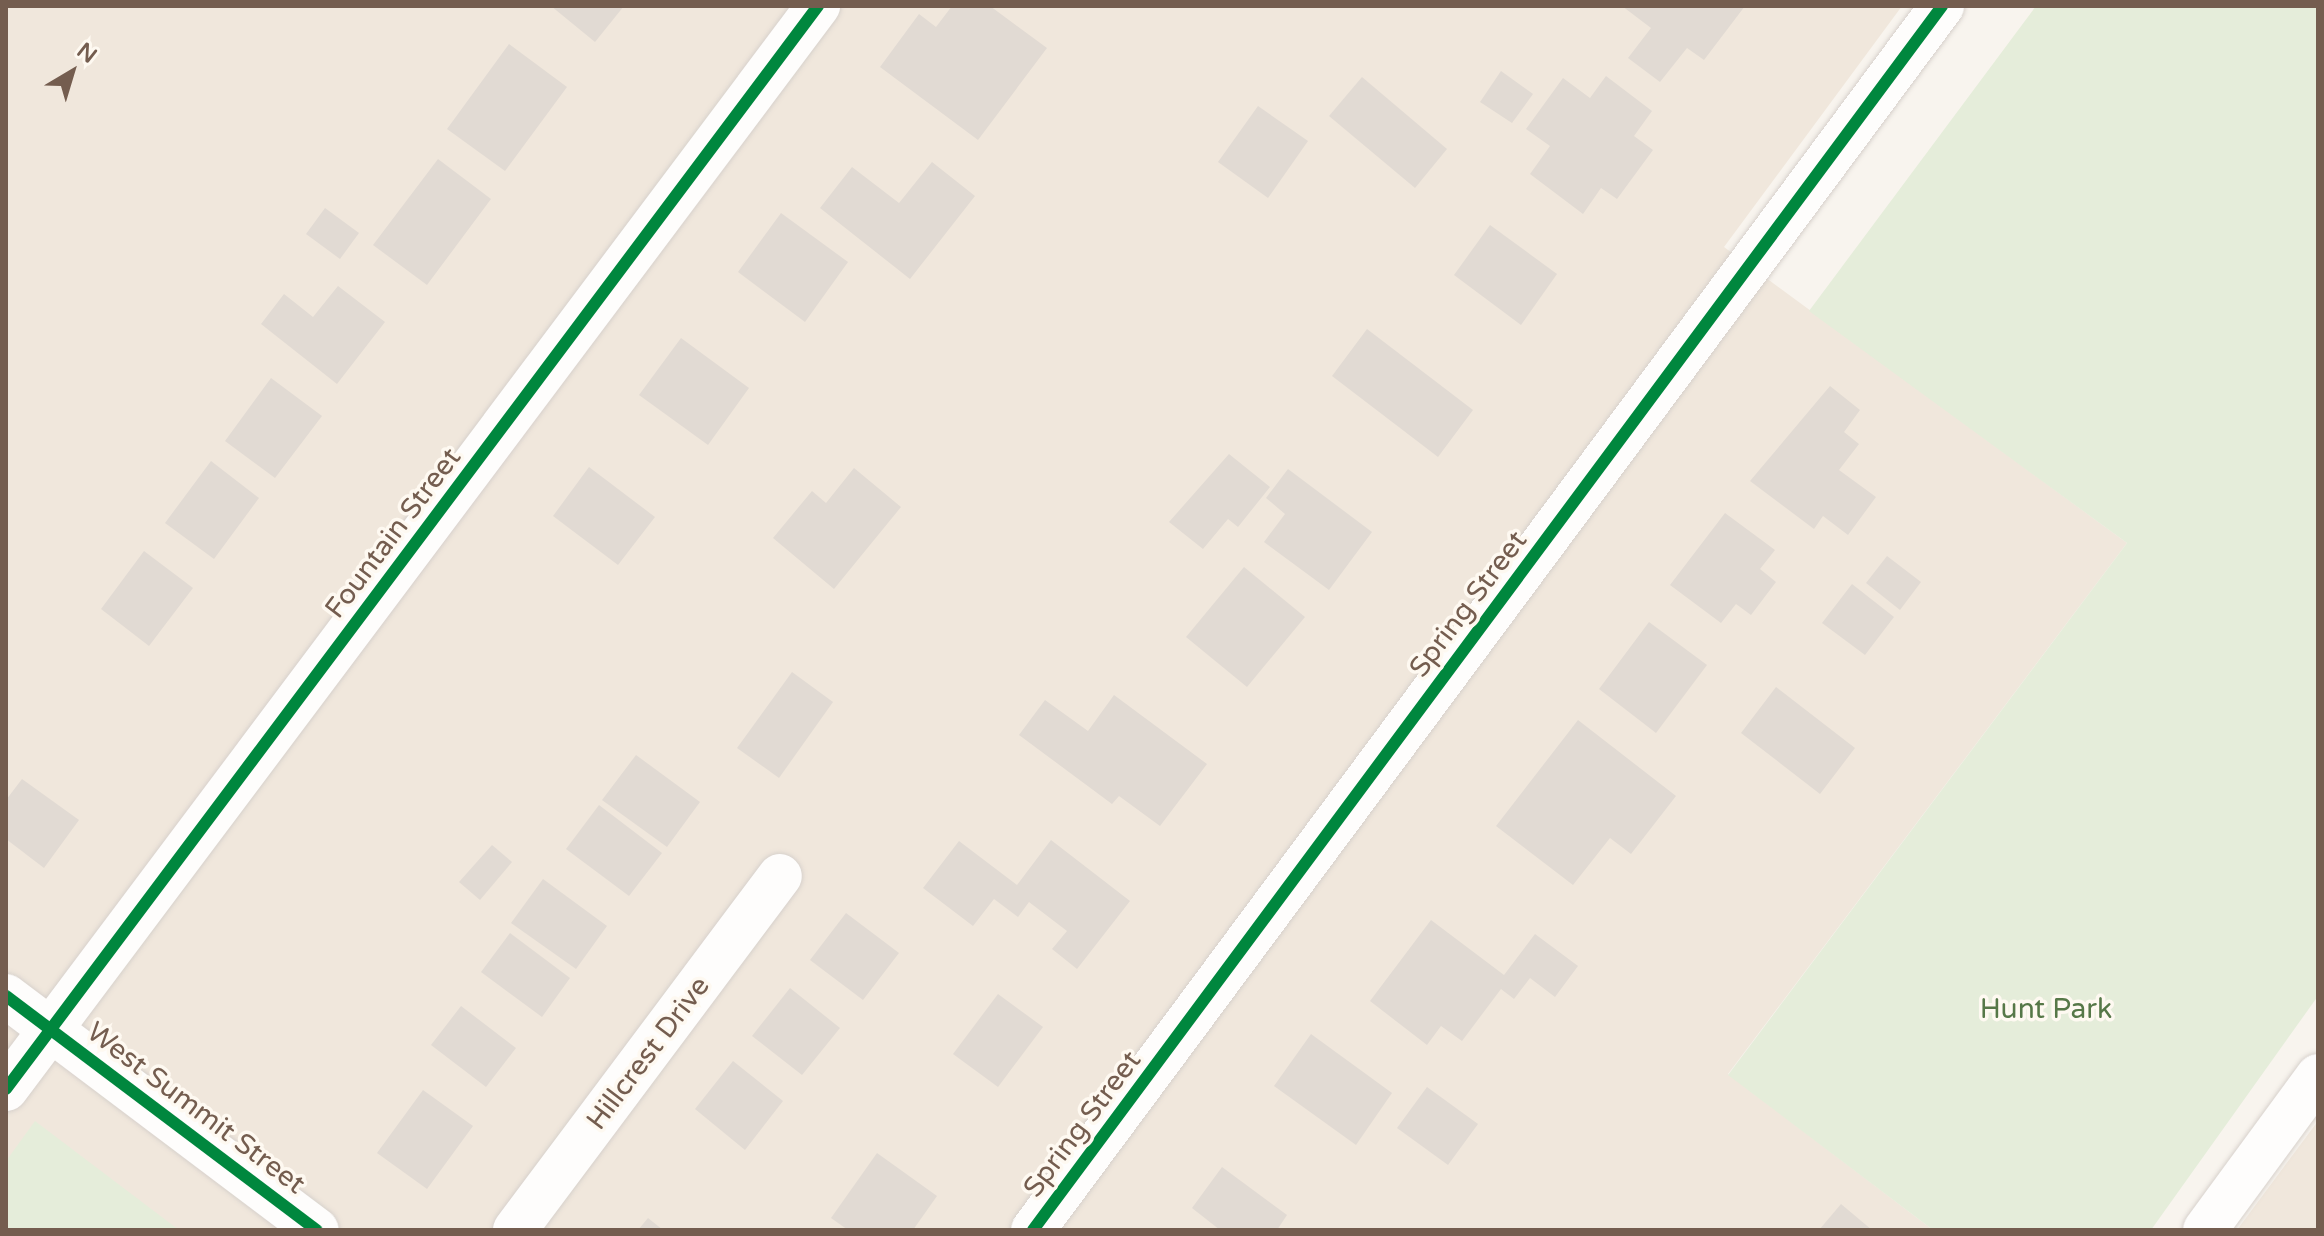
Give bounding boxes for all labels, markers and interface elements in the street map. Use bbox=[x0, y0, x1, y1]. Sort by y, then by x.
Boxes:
north arrow bbox=[32, 32, 112, 112]
text: N bbox=[72, 37, 102, 69]
street label: Fountain Street bbox=[318, 441, 468, 625]
street label: Spring Street bbox=[1402, 524, 1534, 684]
street label: Hillcrest Drive bbox=[579, 970, 717, 1136]
park label: Hunt Park bbox=[1980, 992, 2112, 1026]
street label: West Summit Street bbox=[80, 1015, 312, 1201]
street label: Spring Street bbox=[1016, 1044, 1148, 1204]

